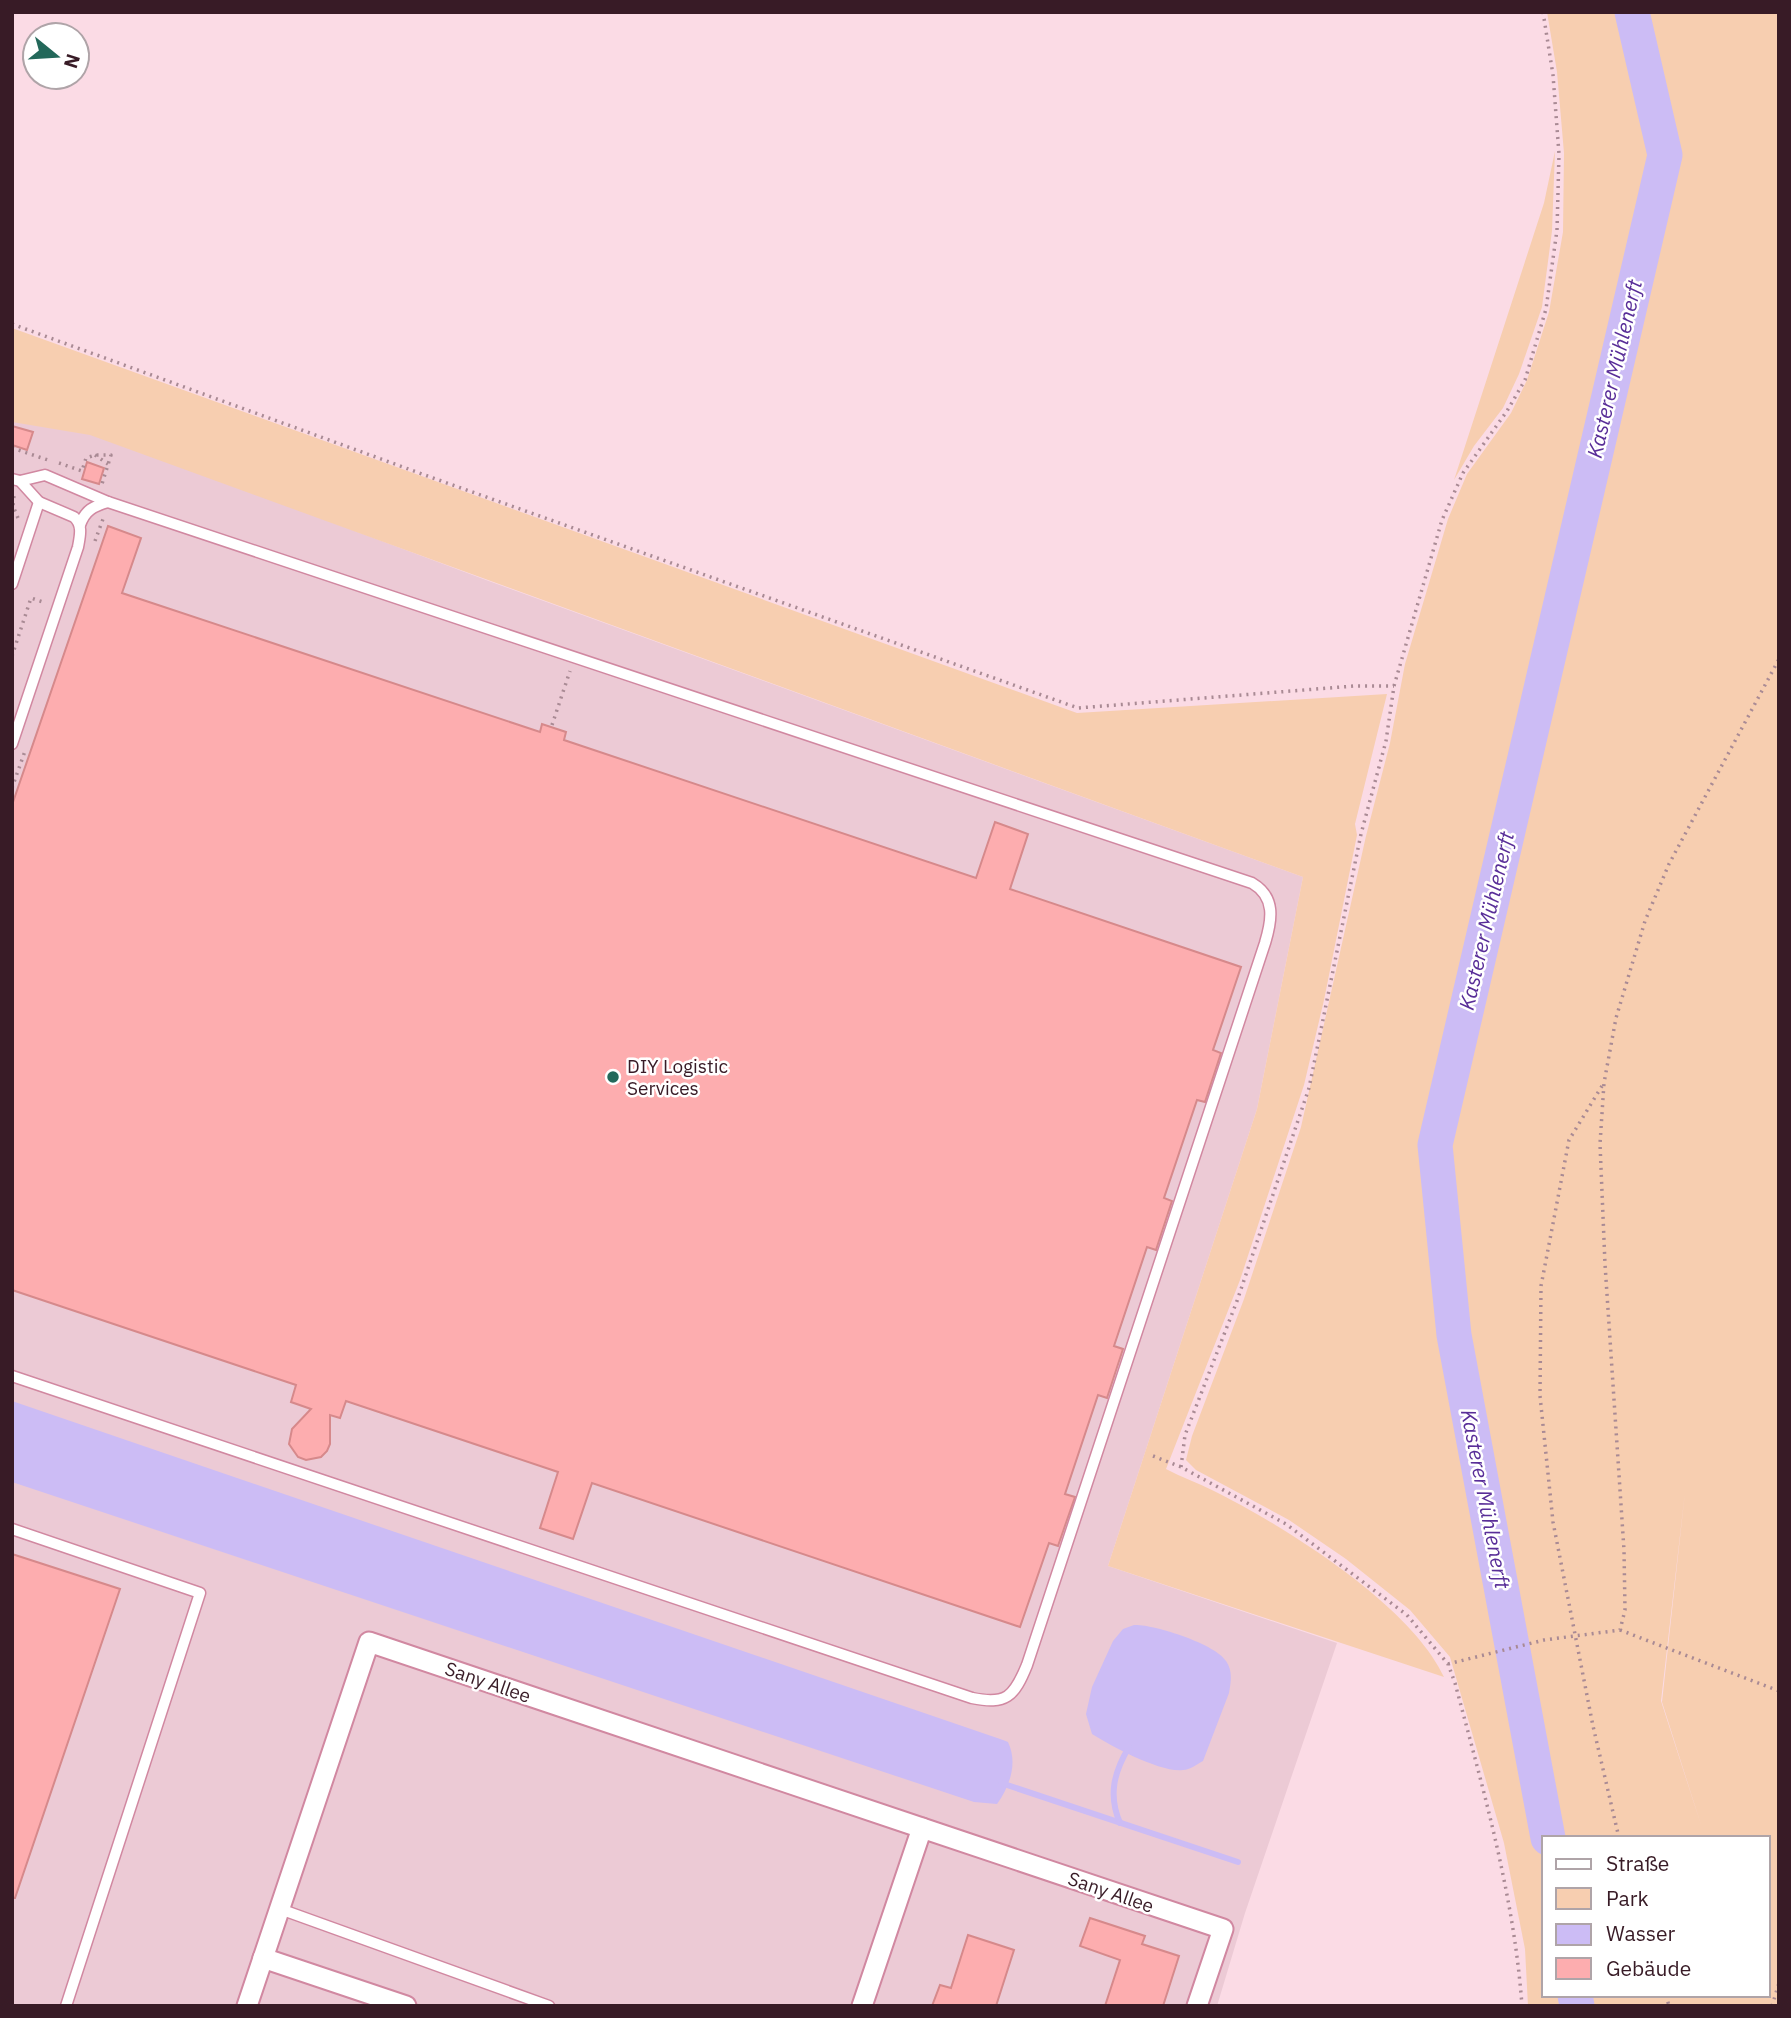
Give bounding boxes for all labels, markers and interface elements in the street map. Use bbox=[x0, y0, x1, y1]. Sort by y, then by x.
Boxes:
north arrow bbox=[21, 21, 91, 91]
text: N bbox=[59, 51, 86, 72]
water label: Kasterer Mühlenerft bbox=[1580, 276, 1648, 461]
water label: Kasterer Mühlenerft bbox=[1452, 828, 1520, 1013]
place label: DIY Logistic Services bbox=[627, 1054, 728, 1100]
marker: DIY Logistic Services bbox=[605, 1069, 621, 1085]
water label: Kasterer Mühlenerft bbox=[1455, 1407, 1517, 1592]
street label: Sany Allee bbox=[442, 1656, 534, 1708]
legend bbox=[1542, 1836, 1770, 1997]
text: Straße bbox=[1606, 1849, 1669, 1877]
street label: Sany Allee bbox=[1065, 1866, 1157, 1918]
text: Park bbox=[1606, 1884, 1649, 1912]
text: Wasser bbox=[1606, 1919, 1676, 1947]
text: Gebäude bbox=[1606, 1954, 1691, 1982]

